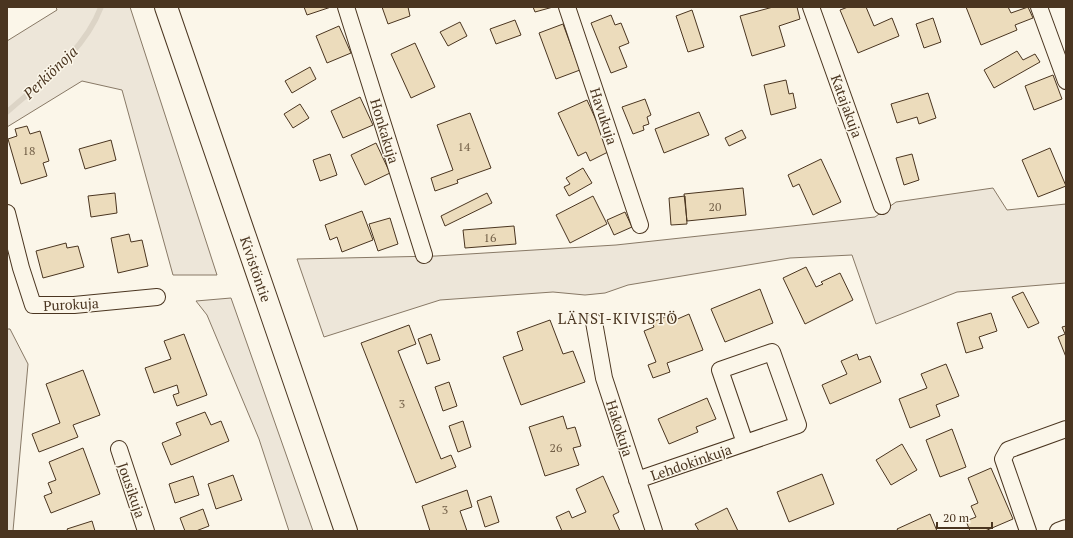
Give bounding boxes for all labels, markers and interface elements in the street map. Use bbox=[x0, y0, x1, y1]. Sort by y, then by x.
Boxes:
water label: Perkiönoja bbox=[18, 41, 81, 104]
street label: Katajakuja bbox=[827, 72, 867, 140]
street label: Havukuja bbox=[586, 85, 622, 147]
street label: Honkakuja bbox=[366, 96, 404, 166]
house number: 14 bbox=[458, 139, 471, 154]
house number: 18 bbox=[23, 143, 35, 158]
house number: 20 bbox=[709, 199, 721, 214]
house number: 16 bbox=[484, 230, 497, 245]
street label: Kivistöntie bbox=[236, 234, 276, 304]
street label: Purokuja bbox=[43, 293, 99, 315]
district label: LÄNSI-KIVISTÖ bbox=[558, 308, 678, 328]
house number: 3 bbox=[399, 396, 405, 411]
street label: Hakokuja bbox=[602, 397, 638, 459]
street label: Lehdokinkuja bbox=[648, 439, 734, 485]
house number: 26 bbox=[550, 440, 563, 455]
street label: Jousikuja bbox=[114, 460, 150, 520]
house number: 3 bbox=[442, 502, 448, 517]
scale bar bbox=[937, 504, 992, 530]
text: 20 m bbox=[943, 510, 970, 525]

